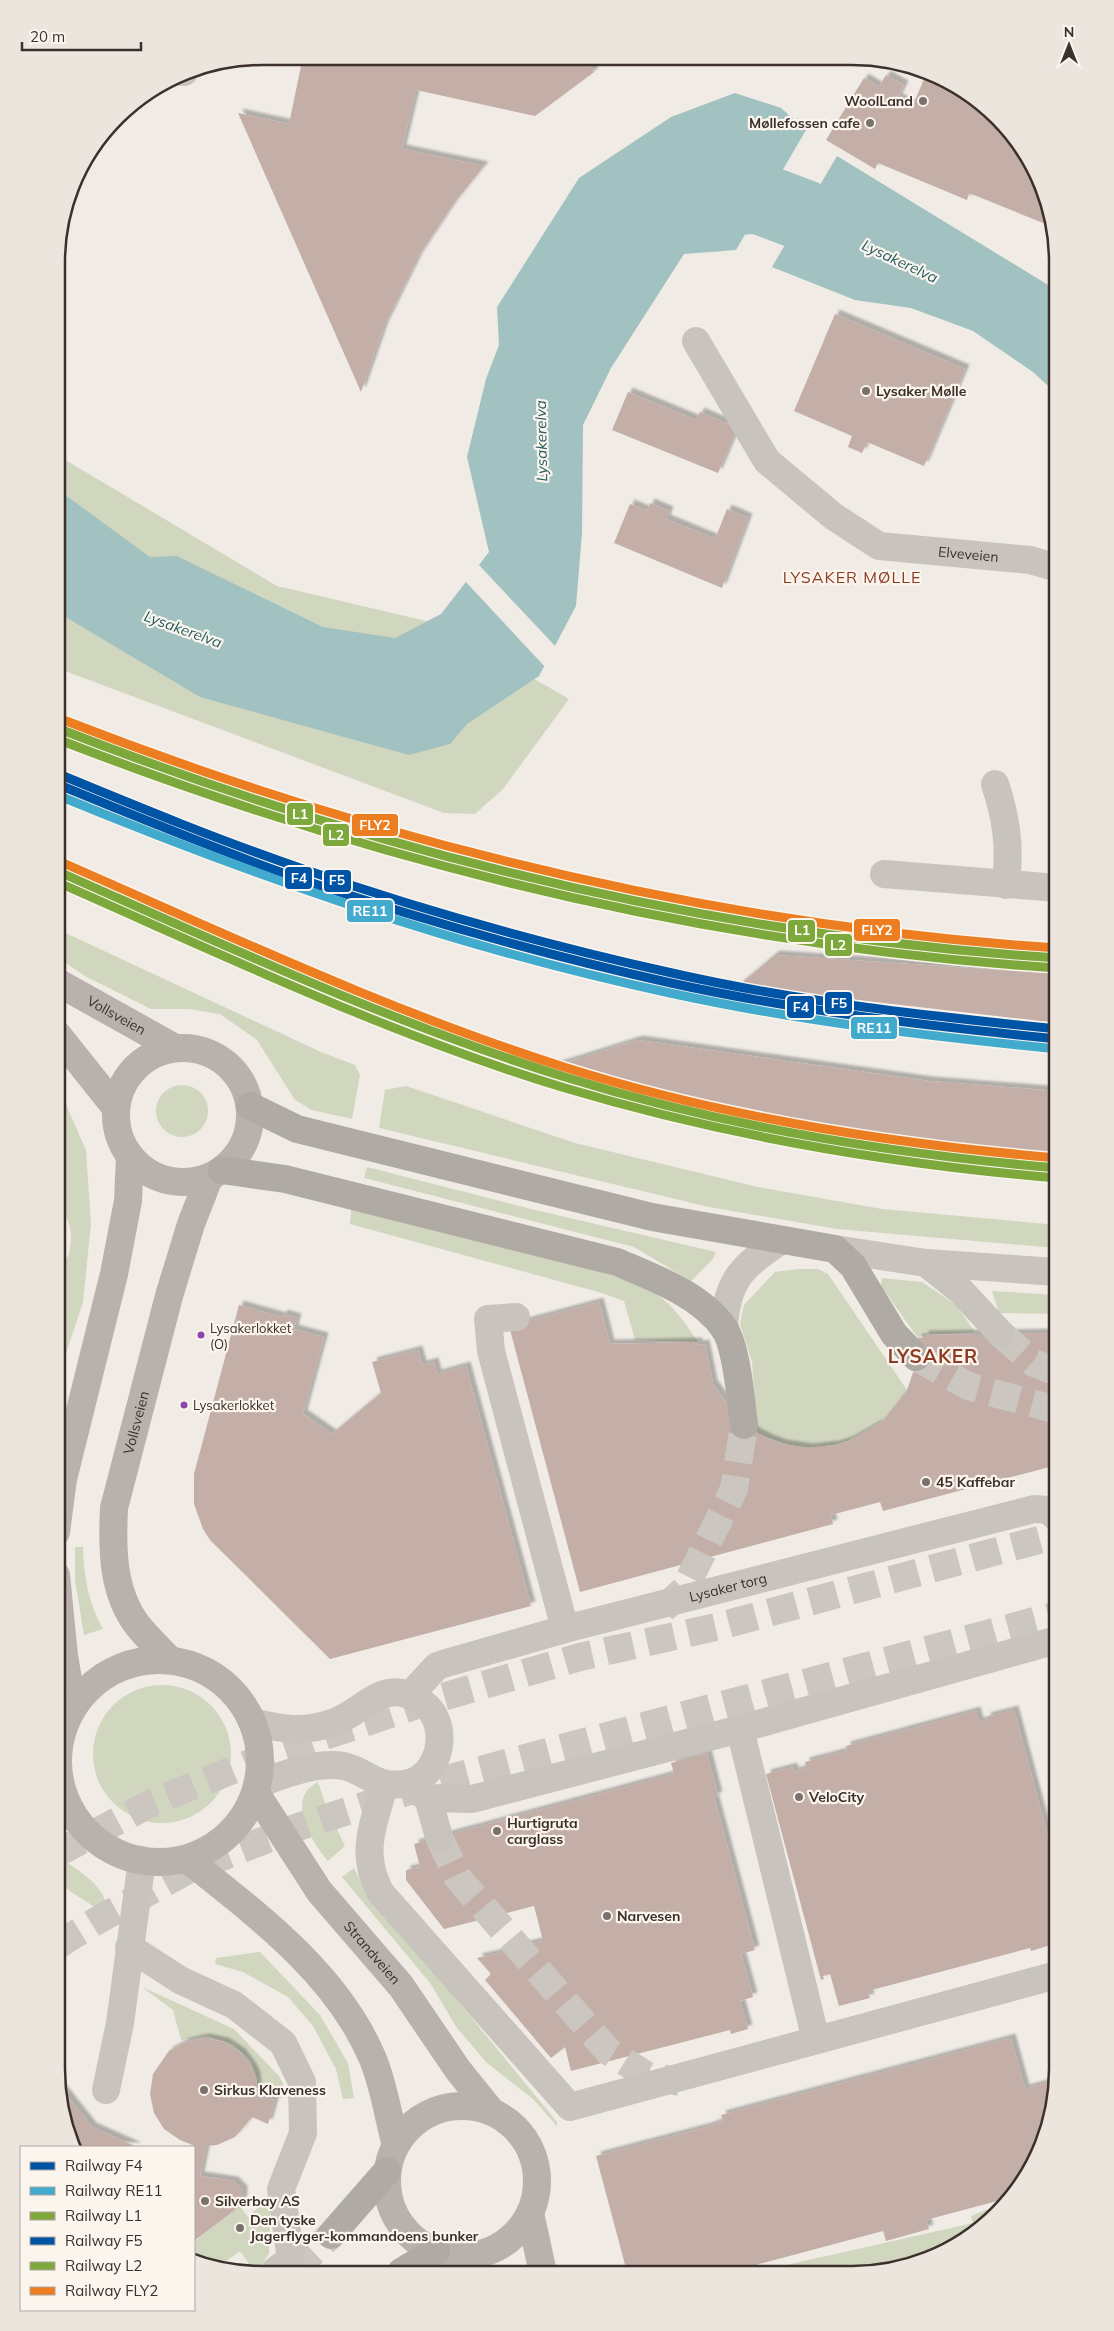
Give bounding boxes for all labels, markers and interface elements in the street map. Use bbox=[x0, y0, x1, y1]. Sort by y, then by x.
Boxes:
scale bar bbox=[22, 20, 141, 52]
north arrow bbox=[1044, 20, 1094, 70]
text: N bbox=[1064, 23, 1074, 41]
text: 20 m bbox=[30, 27, 65, 46]
place label: WoolLand bbox=[844, 92, 913, 110]
marker: WoolLand bbox=[917, 95, 929, 107]
place label: Møllefossen cafe bbox=[749, 114, 860, 132]
marker: Møllefossen cafe bbox=[864, 117, 876, 129]
water label: Lysakerelva bbox=[859, 235, 941, 287]
place label: Lysaker Mølle bbox=[876, 382, 967, 400]
marker: Lysaker Mølle bbox=[860, 385, 872, 397]
water label: Lysakerelva bbox=[531, 400, 551, 482]
street label: Elveveien bbox=[937, 543, 999, 566]
district label: LYSAKER MØLLE bbox=[783, 567, 921, 587]
water label: Lysakerelva bbox=[142, 606, 224, 652]
line badge: L1 bbox=[286, 802, 314, 826]
text: L1 bbox=[292, 805, 308, 823]
line badge: FLY2 bbox=[351, 813, 399, 837]
text: FLY2 bbox=[359, 816, 391, 834]
line badge: L2 bbox=[322, 823, 350, 847]
text: L2 bbox=[328, 826, 344, 844]
line badge: F4 bbox=[284, 866, 313, 890]
text: F4 bbox=[291, 869, 308, 887]
line badge: F5 bbox=[323, 869, 352, 893]
text: F5 bbox=[329, 871, 345, 889]
line badge: RE11 bbox=[346, 899, 394, 923]
text: RE11 bbox=[353, 902, 387, 920]
line badge: FLY2 bbox=[853, 918, 901, 942]
line badge: L1 bbox=[787, 919, 816, 943]
text: L1 bbox=[794, 921, 810, 939]
text: FLY2 bbox=[861, 921, 893, 939]
line badge: L2 bbox=[824, 933, 853, 957]
text: L2 bbox=[830, 936, 846, 954]
line badge: F5 bbox=[824, 991, 853, 1015]
street label: Vollsveien bbox=[84, 992, 149, 1039]
text: F5 bbox=[831, 994, 847, 1012]
line badge: F4 bbox=[786, 995, 815, 1019]
text: F4 bbox=[793, 998, 810, 1016]
line badge: RE11 bbox=[850, 1016, 898, 1040]
text: RE11 bbox=[857, 1019, 891, 1037]
place label: Lysakerlokket (O) bbox=[210, 1320, 292, 1352]
marker: Lysakerlokket (O) bbox=[196, 1330, 206, 1340]
district label: LYSAKER bbox=[888, 1344, 978, 1368]
street label: Vollsveien bbox=[119, 1389, 153, 1456]
place label: Lysakerlokket bbox=[193, 1397, 275, 1413]
marker: Lysakerlokket bbox=[179, 1400, 189, 1410]
place label: 45 Kaffebar bbox=[936, 1473, 1015, 1491]
marker: 45 Kaffebar bbox=[920, 1476, 932, 1488]
street label: Lysaker torg bbox=[687, 1569, 769, 1606]
place label: VeloCity bbox=[808, 1788, 864, 1806]
marker: VeloCity bbox=[793, 1791, 805, 1803]
place label: Hurtigruta carglass bbox=[507, 1814, 578, 1848]
marker: Hurtigruta carglass bbox=[491, 1825, 503, 1837]
place label: Narvesen bbox=[617, 1907, 680, 1925]
marker: Narvesen bbox=[601, 1910, 613, 1922]
street label: Strandveien bbox=[340, 1917, 404, 1988]
place label: Sirkus Klaveness bbox=[214, 2081, 326, 2099]
marker: Sirkus Klaveness bbox=[198, 2084, 210, 2096]
legend bbox=[20, 2146, 195, 2311]
text: Railway F4 bbox=[65, 2156, 143, 2175]
text: Railway RE11 bbox=[65, 2181, 162, 2200]
place label: Silverbay AS bbox=[215, 2192, 300, 2210]
marker: Silverbay AS bbox=[199, 2195, 211, 2207]
text: Railway L1 bbox=[65, 2206, 142, 2225]
place label: Den tyske Jagerflyger-kommandoens bunker bbox=[250, 2211, 479, 2245]
marker: Den tyske Jagerflyger-kommandoens bunker bbox=[234, 2222, 246, 2234]
text: Railway F5 bbox=[65, 2231, 143, 2250]
text: Railway L2 bbox=[65, 2256, 142, 2275]
text: Railway FLY2 bbox=[65, 2281, 158, 2300]

